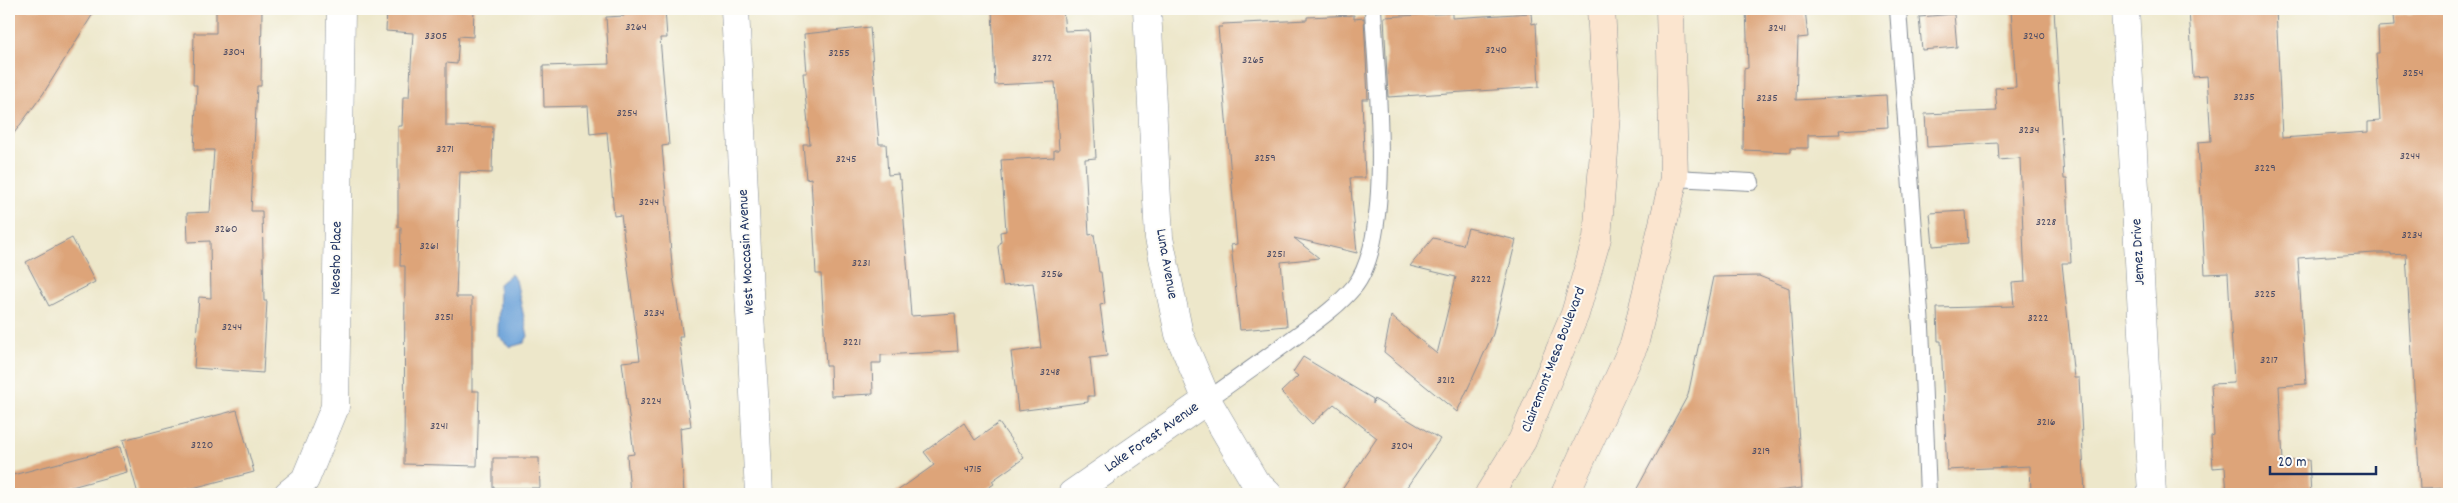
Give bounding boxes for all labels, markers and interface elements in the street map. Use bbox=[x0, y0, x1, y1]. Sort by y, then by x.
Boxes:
house number: 3264 bbox=[625, 19, 647, 36]
house number: 3241 bbox=[1768, 20, 1786, 37]
house number: 3305 bbox=[425, 28, 447, 45]
house number: 3240 bbox=[2023, 28, 2045, 45]
house number: 3240 bbox=[1485, 42, 1507, 59]
house number: 3304 bbox=[223, 44, 245, 61]
house number: 3255 bbox=[828, 45, 850, 62]
house number: 3272 bbox=[1032, 50, 1052, 67]
house number: 3265 bbox=[1242, 52, 1264, 69]
house number: 3254 bbox=[2402, 65, 2424, 82]
house number: 3235 bbox=[2233, 89, 2255, 106]
house number: 3235 bbox=[1756, 90, 1778, 107]
house number: 3254 bbox=[616, 105, 638, 122]
house number: 3234 bbox=[2019, 122, 2039, 139]
house number: 3271 bbox=[436, 141, 454, 158]
house number: 3244 bbox=[2400, 148, 2420, 165]
house number: 3259 bbox=[1254, 150, 1276, 167]
house number: 3245 bbox=[835, 151, 857, 168]
house number: 3229 bbox=[2254, 160, 2276, 177]
street label: West Moccasin Avenue bbox=[733, 188, 761, 315]
house number: 3244 bbox=[639, 194, 659, 211]
house number: 3228 bbox=[2036, 214, 2056, 231]
street label: Jemez Drive bbox=[2126, 218, 2152, 286]
street label: Neosho Place bbox=[325, 220, 349, 295]
house number: 3260 bbox=[215, 221, 238, 238]
street label: Luna Avenue bbox=[1149, 227, 1183, 301]
house number: 3234 bbox=[2402, 227, 2422, 244]
house number: 3261 bbox=[419, 238, 439, 255]
house number: 3251 bbox=[1267, 246, 1285, 263]
house number: 3231 bbox=[852, 255, 870, 272]
house number: 3256 bbox=[1041, 266, 1063, 283]
house number: 3222 bbox=[1470, 271, 1492, 288]
street label: Clairemont Mesa Boulevard bbox=[1516, 284, 1592, 436]
house number: 3225 bbox=[2254, 286, 2276, 303]
house number: 3234 bbox=[644, 305, 664, 322]
house number: 3251 bbox=[435, 309, 453, 326]
house number: 3222 bbox=[2027, 310, 2049, 327]
house number: 3244 bbox=[222, 319, 242, 336]
house number: 3221 bbox=[843, 334, 861, 351]
house number: 3217 bbox=[2260, 352, 2278, 369]
house number: 3248 bbox=[1040, 364, 1060, 381]
house number: 3212 bbox=[1437, 372, 1455, 389]
house number: 3224 bbox=[641, 393, 661, 410]
street label: Lake Forest Avenue bbox=[1100, 397, 1204, 479]
house number: 3216 bbox=[2036, 414, 2056, 431]
house number: 3241 bbox=[430, 418, 448, 435]
house number: 3220 bbox=[191, 437, 213, 454]
house number: 3204 bbox=[1391, 438, 1413, 455]
house number: 3219 bbox=[1752, 443, 1770, 460]
scale bar bbox=[2270, 443, 2377, 475]
text: 20 m bbox=[2278, 452, 2306, 474]
house number: 4715 bbox=[964, 461, 982, 478]

